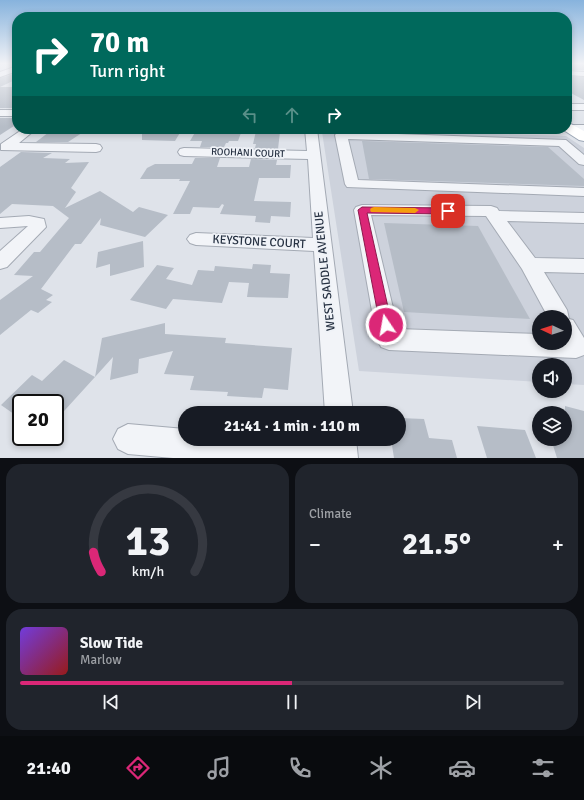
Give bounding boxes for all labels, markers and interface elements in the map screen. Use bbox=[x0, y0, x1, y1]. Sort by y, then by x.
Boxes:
text: 70 m bbox=[90, 26, 149, 60]
icon: right bbox=[24, 28, 76, 80]
text: Turn right bbox=[90, 60, 165, 82]
icon: left bbox=[239, 104, 261, 126]
icon: ahead bbox=[281, 104, 303, 126]
icon: right bbox=[323, 104, 345, 126]
street label: ROOHANI COURT bbox=[211, 146, 285, 160]
pin bbox=[431, 194, 465, 228]
icon: arrive bbox=[437, 200, 459, 222]
street label: WEST SADDLE AVENUE bbox=[311, 210, 339, 332]
street label: KEYSTONE COURT bbox=[212, 232, 306, 252]
position arrow bbox=[365, 304, 407, 346]
north arrow bbox=[532, 310, 572, 350]
map controls bbox=[532, 310, 572, 446]
button: sound bbox=[532, 358, 572, 398]
speed limit sign: 20 bbox=[12, 394, 64, 446]
button: layers bbox=[532, 406, 572, 446]
text: 21:41 · 1 min · 110 m bbox=[224, 417, 360, 435]
text: Climate bbox=[309, 506, 352, 522]
text: 13 bbox=[125, 515, 170, 566]
text: 21.5° bbox=[402, 526, 471, 563]
text: − bbox=[309, 531, 321, 558]
text: + bbox=[552, 531, 564, 558]
text: km/h bbox=[131, 562, 164, 579]
text: Slow Tide bbox=[80, 634, 143, 652]
text: Marlow bbox=[80, 652, 122, 668]
icon: previous bbox=[100, 691, 122, 713]
icon: pause bbox=[281, 691, 303, 713]
icon: next bbox=[462, 691, 484, 713]
icon: directions bbox=[124, 754, 152, 782]
icon: music bbox=[205, 754, 233, 782]
icon: phone bbox=[286, 754, 314, 782]
icon: climate bbox=[367, 754, 395, 782]
icon: car bbox=[448, 754, 476, 782]
icon: filters bbox=[529, 754, 557, 782]
text: 21:40 bbox=[27, 757, 71, 779]

